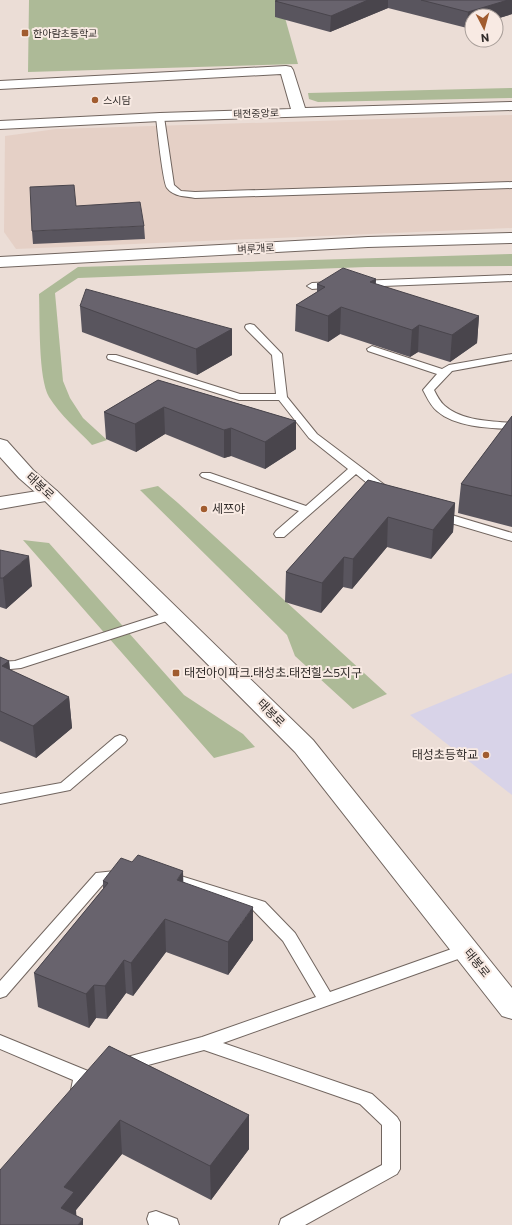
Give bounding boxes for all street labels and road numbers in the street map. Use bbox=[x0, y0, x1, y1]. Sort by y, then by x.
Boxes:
street label: 태전중앙로 bbox=[233, 106, 279, 120]
street label: 벼루개로 bbox=[237, 241, 275, 255]
street label: 태봉로 bbox=[24, 469, 58, 502]
street label: 태봉로 bbox=[255, 696, 288, 729]
street label: 태봉로 bbox=[462, 945, 494, 980]

